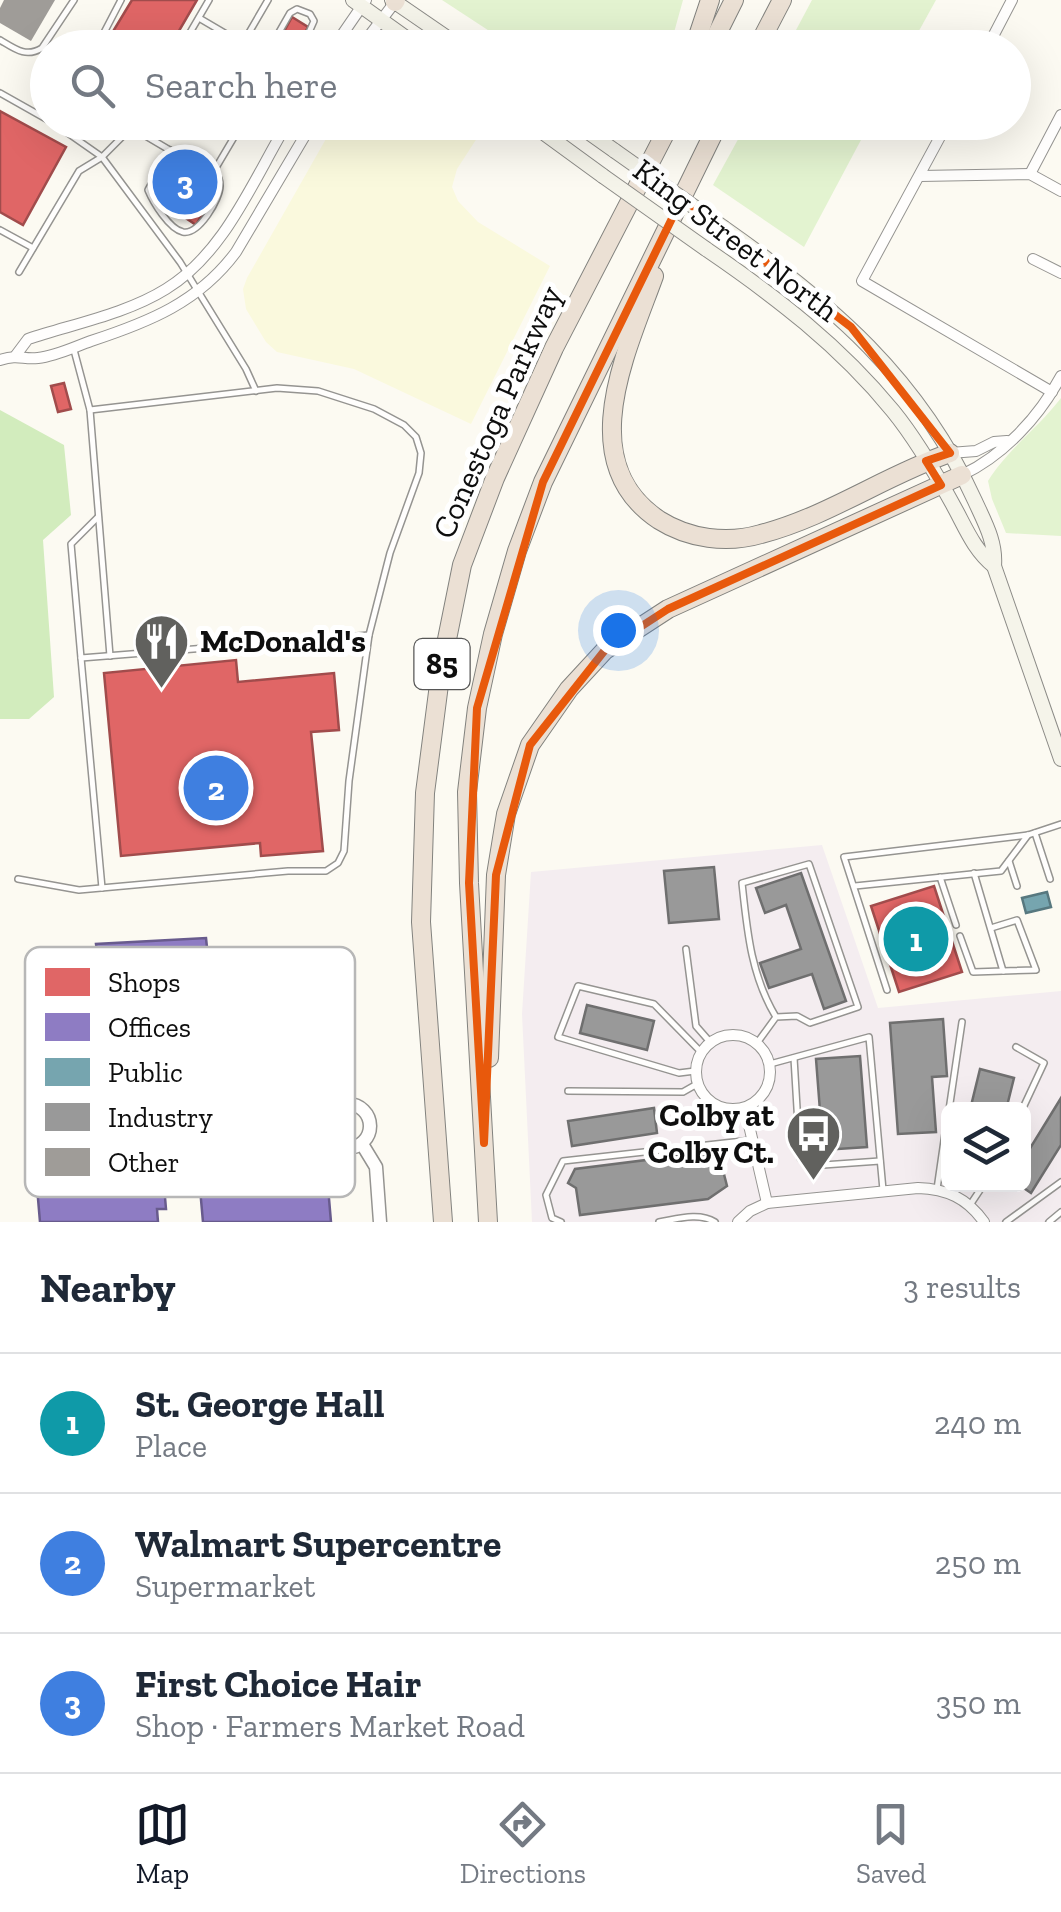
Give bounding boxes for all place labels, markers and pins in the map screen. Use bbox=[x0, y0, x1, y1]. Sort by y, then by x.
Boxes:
pin: 3 bbox=[152, 144, 218, 220]
restaurant icon: McDonald's bbox=[131, 611, 191, 690]
place label: McDonald's bbox=[200, 622, 366, 660]
pin: 2 bbox=[184, 750, 248, 826]
pin: 1 bbox=[884, 902, 948, 976]
place label: Colby at Colby Ct. bbox=[648, 1096, 774, 1171]
bus stop icon: Colby at Colby Ct. bbox=[783, 1103, 843, 1182]

